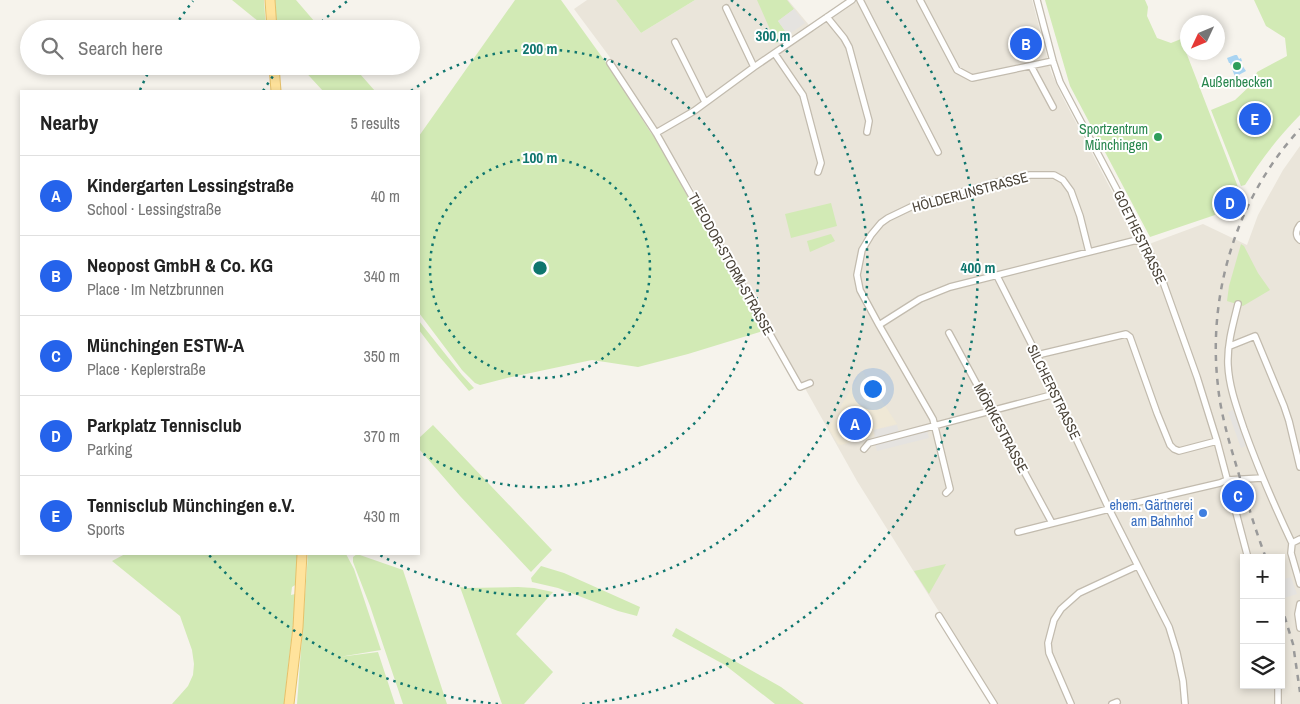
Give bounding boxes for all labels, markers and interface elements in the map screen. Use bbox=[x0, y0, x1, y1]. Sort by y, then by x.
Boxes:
north arrow bbox=[1180, 15, 1225, 60]
search box bbox=[20, 20, 420, 75]
text: 300 m bbox=[756, 25, 790, 46]
pin: B bbox=[1010, 25, 1042, 63]
icon: search bbox=[38, 34, 66, 62]
text: Search here bbox=[78, 35, 163, 61]
text: 200 m bbox=[523, 38, 557, 59]
marker: Außenbecken bbox=[1231, 60, 1243, 72]
place label: Außenbecken bbox=[1201, 73, 1272, 91]
pin: E bbox=[1239, 100, 1271, 138]
text: Nearby bbox=[40, 108, 98, 137]
text: 5 results bbox=[350, 112, 400, 134]
place label: Sportzentrum Münchingen bbox=[1079, 120, 1148, 154]
marker: Sportzentrum Münchingen bbox=[1152, 131, 1164, 143]
text: 100 m bbox=[523, 147, 557, 168]
street label: HÖLDERLINSTRASSE bbox=[910, 168, 1030, 216]
text: Kindergarten Lessingstraße bbox=[87, 172, 294, 198]
pin: D bbox=[1214, 184, 1246, 222]
text: A bbox=[51, 185, 61, 207]
text: 40 m bbox=[371, 185, 400, 207]
street label: GOETHESTRASSE bbox=[1110, 187, 1170, 287]
street label: THEODOR-STORM-STRASSE bbox=[684, 190, 778, 338]
text: School · Lessingstraße bbox=[87, 198, 221, 220]
text: Neopost GmbH & Co. KG bbox=[87, 252, 273, 278]
text: 400 m bbox=[961, 257, 995, 278]
centre of rings bbox=[531, 259, 549, 277]
text: B bbox=[51, 265, 61, 287]
text: 340 m bbox=[364, 265, 400, 287]
text: Place · Im Netzbrunnen bbox=[87, 278, 224, 300]
text: Münchingen ESTW-A bbox=[87, 332, 244, 358]
street label: SILCHERSTRASSE bbox=[1023, 342, 1085, 442]
text: C bbox=[51, 345, 61, 367]
text: 350 m bbox=[364, 345, 400, 367]
text: Place · Keplerstraße bbox=[87, 358, 206, 380]
your location bbox=[860, 376, 886, 402]
street label: MÖRIKESTRASSE bbox=[970, 380, 1032, 476]
pin: A bbox=[839, 405, 871, 443]
text: Parkplatz Tennisclub bbox=[87, 412, 242, 438]
text: D bbox=[51, 425, 61, 447]
text: 370 m bbox=[364, 425, 400, 447]
text: Parking bbox=[87, 438, 132, 460]
pin: C bbox=[1222, 477, 1254, 515]
text: Tennisclub Münchingen e.V. bbox=[87, 492, 295, 518]
place label: ehem. Gärtnerei am Bahnhof bbox=[1109, 496, 1194, 530]
text: E bbox=[52, 505, 60, 527]
text: 430 m bbox=[364, 505, 400, 527]
marker: ehem. Gärtnerei am Bahnhof bbox=[1197, 507, 1209, 519]
text: Sports bbox=[87, 518, 125, 540]
map controls bbox=[1240, 554, 1285, 689]
button: + bbox=[1240, 554, 1285, 599]
button: − bbox=[1240, 599, 1285, 644]
button: layers bbox=[1240, 644, 1285, 689]

